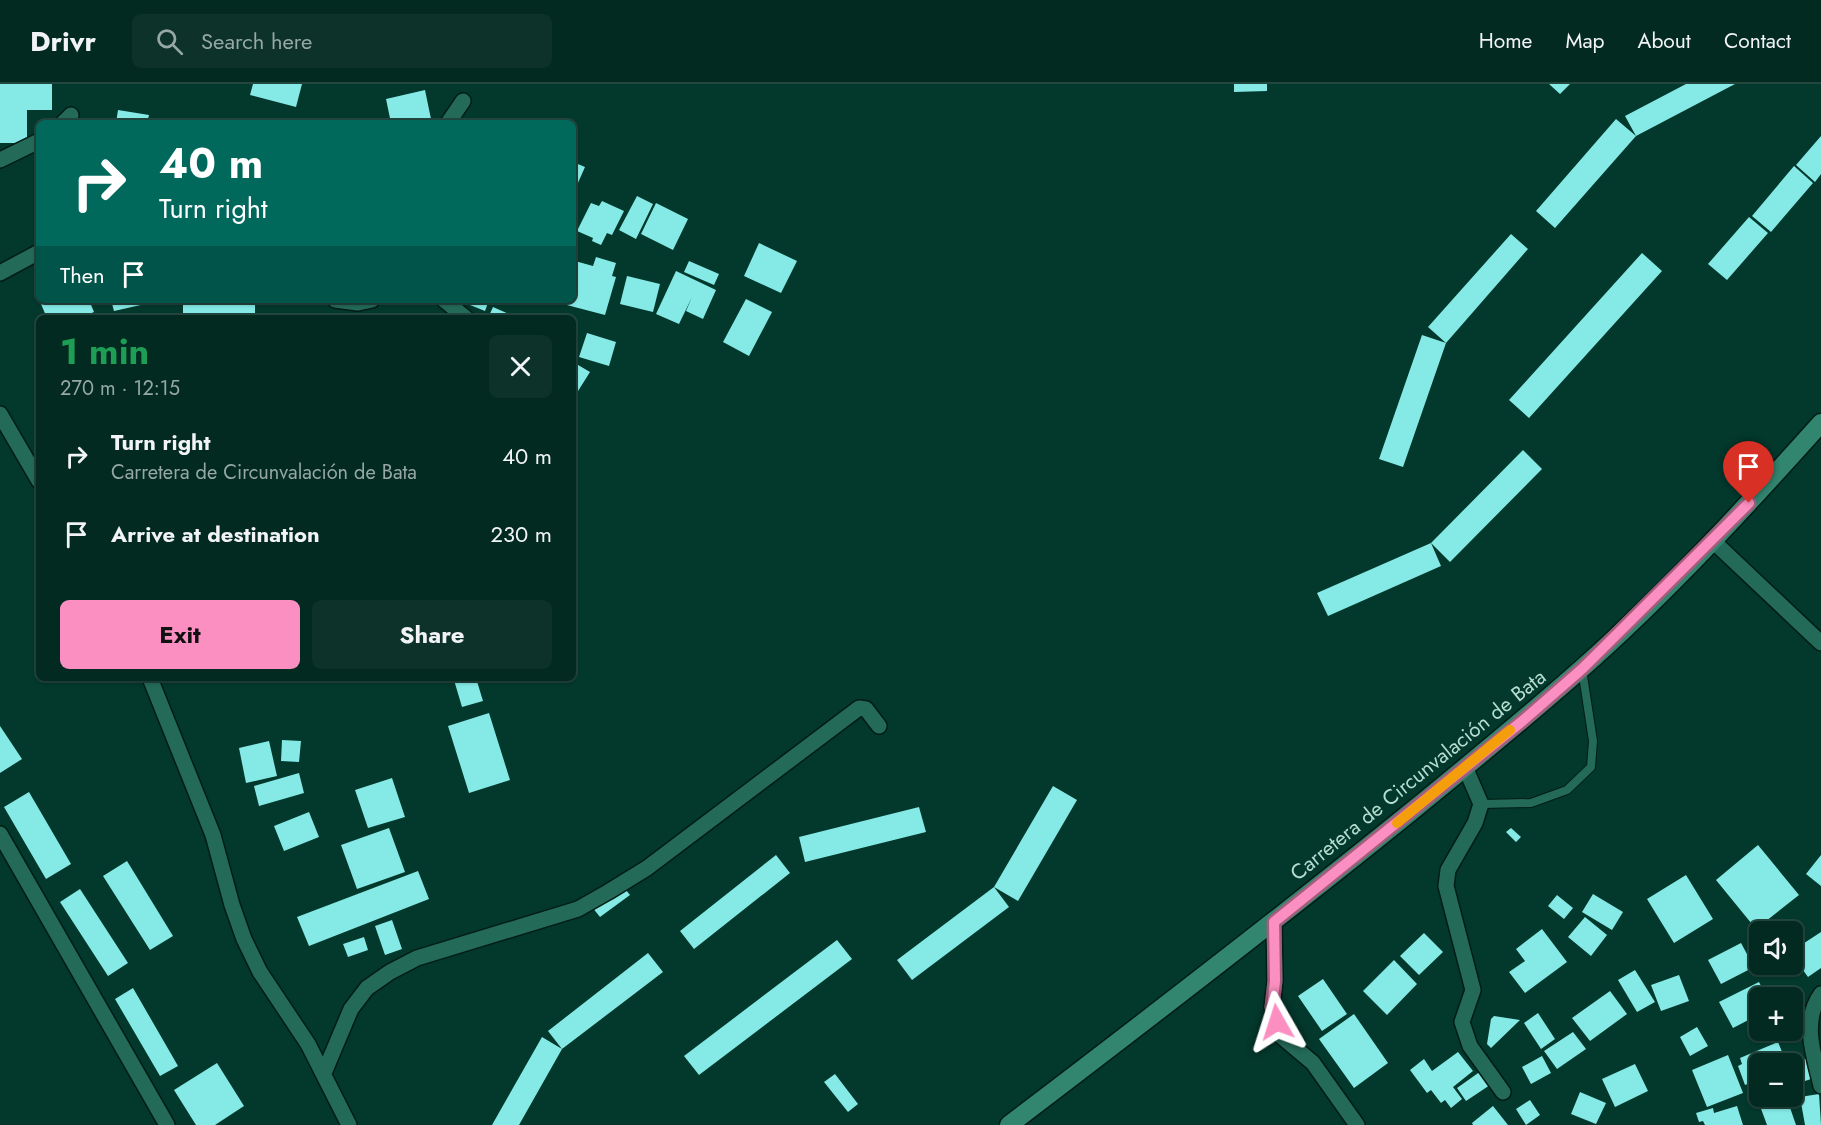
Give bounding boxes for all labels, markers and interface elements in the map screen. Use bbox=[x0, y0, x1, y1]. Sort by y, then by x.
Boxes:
search box bbox=[132, 14, 552, 68]
text: Drivr bbox=[30, 21, 96, 62]
icon: search bbox=[153, 25, 186, 58]
text: Search here bbox=[201, 25, 312, 57]
text: Home bbox=[1479, 26, 1532, 56]
text: Map bbox=[1565, 26, 1605, 56]
text: About bbox=[1638, 26, 1691, 56]
text: Contact bbox=[1724, 26, 1791, 56]
text: 40 m bbox=[159, 133, 263, 194]
icon: right bbox=[60, 144, 138, 222]
text: Turn right bbox=[159, 189, 267, 228]
icon: arrive bbox=[117, 258, 150, 291]
text: Then bbox=[60, 259, 105, 291]
text: 1 min bbox=[60, 325, 149, 377]
button: close bbox=[489, 335, 552, 398]
text: 270 m · 12:15 bbox=[60, 374, 180, 403]
text: Turn right bbox=[111, 426, 211, 458]
icon: right bbox=[60, 440, 93, 473]
text: 40 m bbox=[502, 440, 552, 472]
pin bbox=[1723, 441, 1774, 503]
icon: arrive bbox=[1732, 450, 1765, 483]
text: Carretera de Circunvalación de Bata bbox=[111, 458, 417, 487]
icon: arrive bbox=[60, 518, 93, 551]
text: Arrive at destination bbox=[111, 518, 320, 550]
text: 230 m bbox=[491, 518, 552, 550]
button: Exit bbox=[60, 600, 300, 669]
button: Share bbox=[312, 600, 552, 669]
street label: Carretera de Circunvalación de Bata bbox=[1284, 662, 1552, 888]
map controls bbox=[1749, 921, 1803, 1107]
button: sound bbox=[1749, 921, 1803, 975]
button: + bbox=[1749, 987, 1803, 1041]
position arrow bbox=[1245, 990, 1309, 1054]
button: − bbox=[1749, 1053, 1803, 1107]

